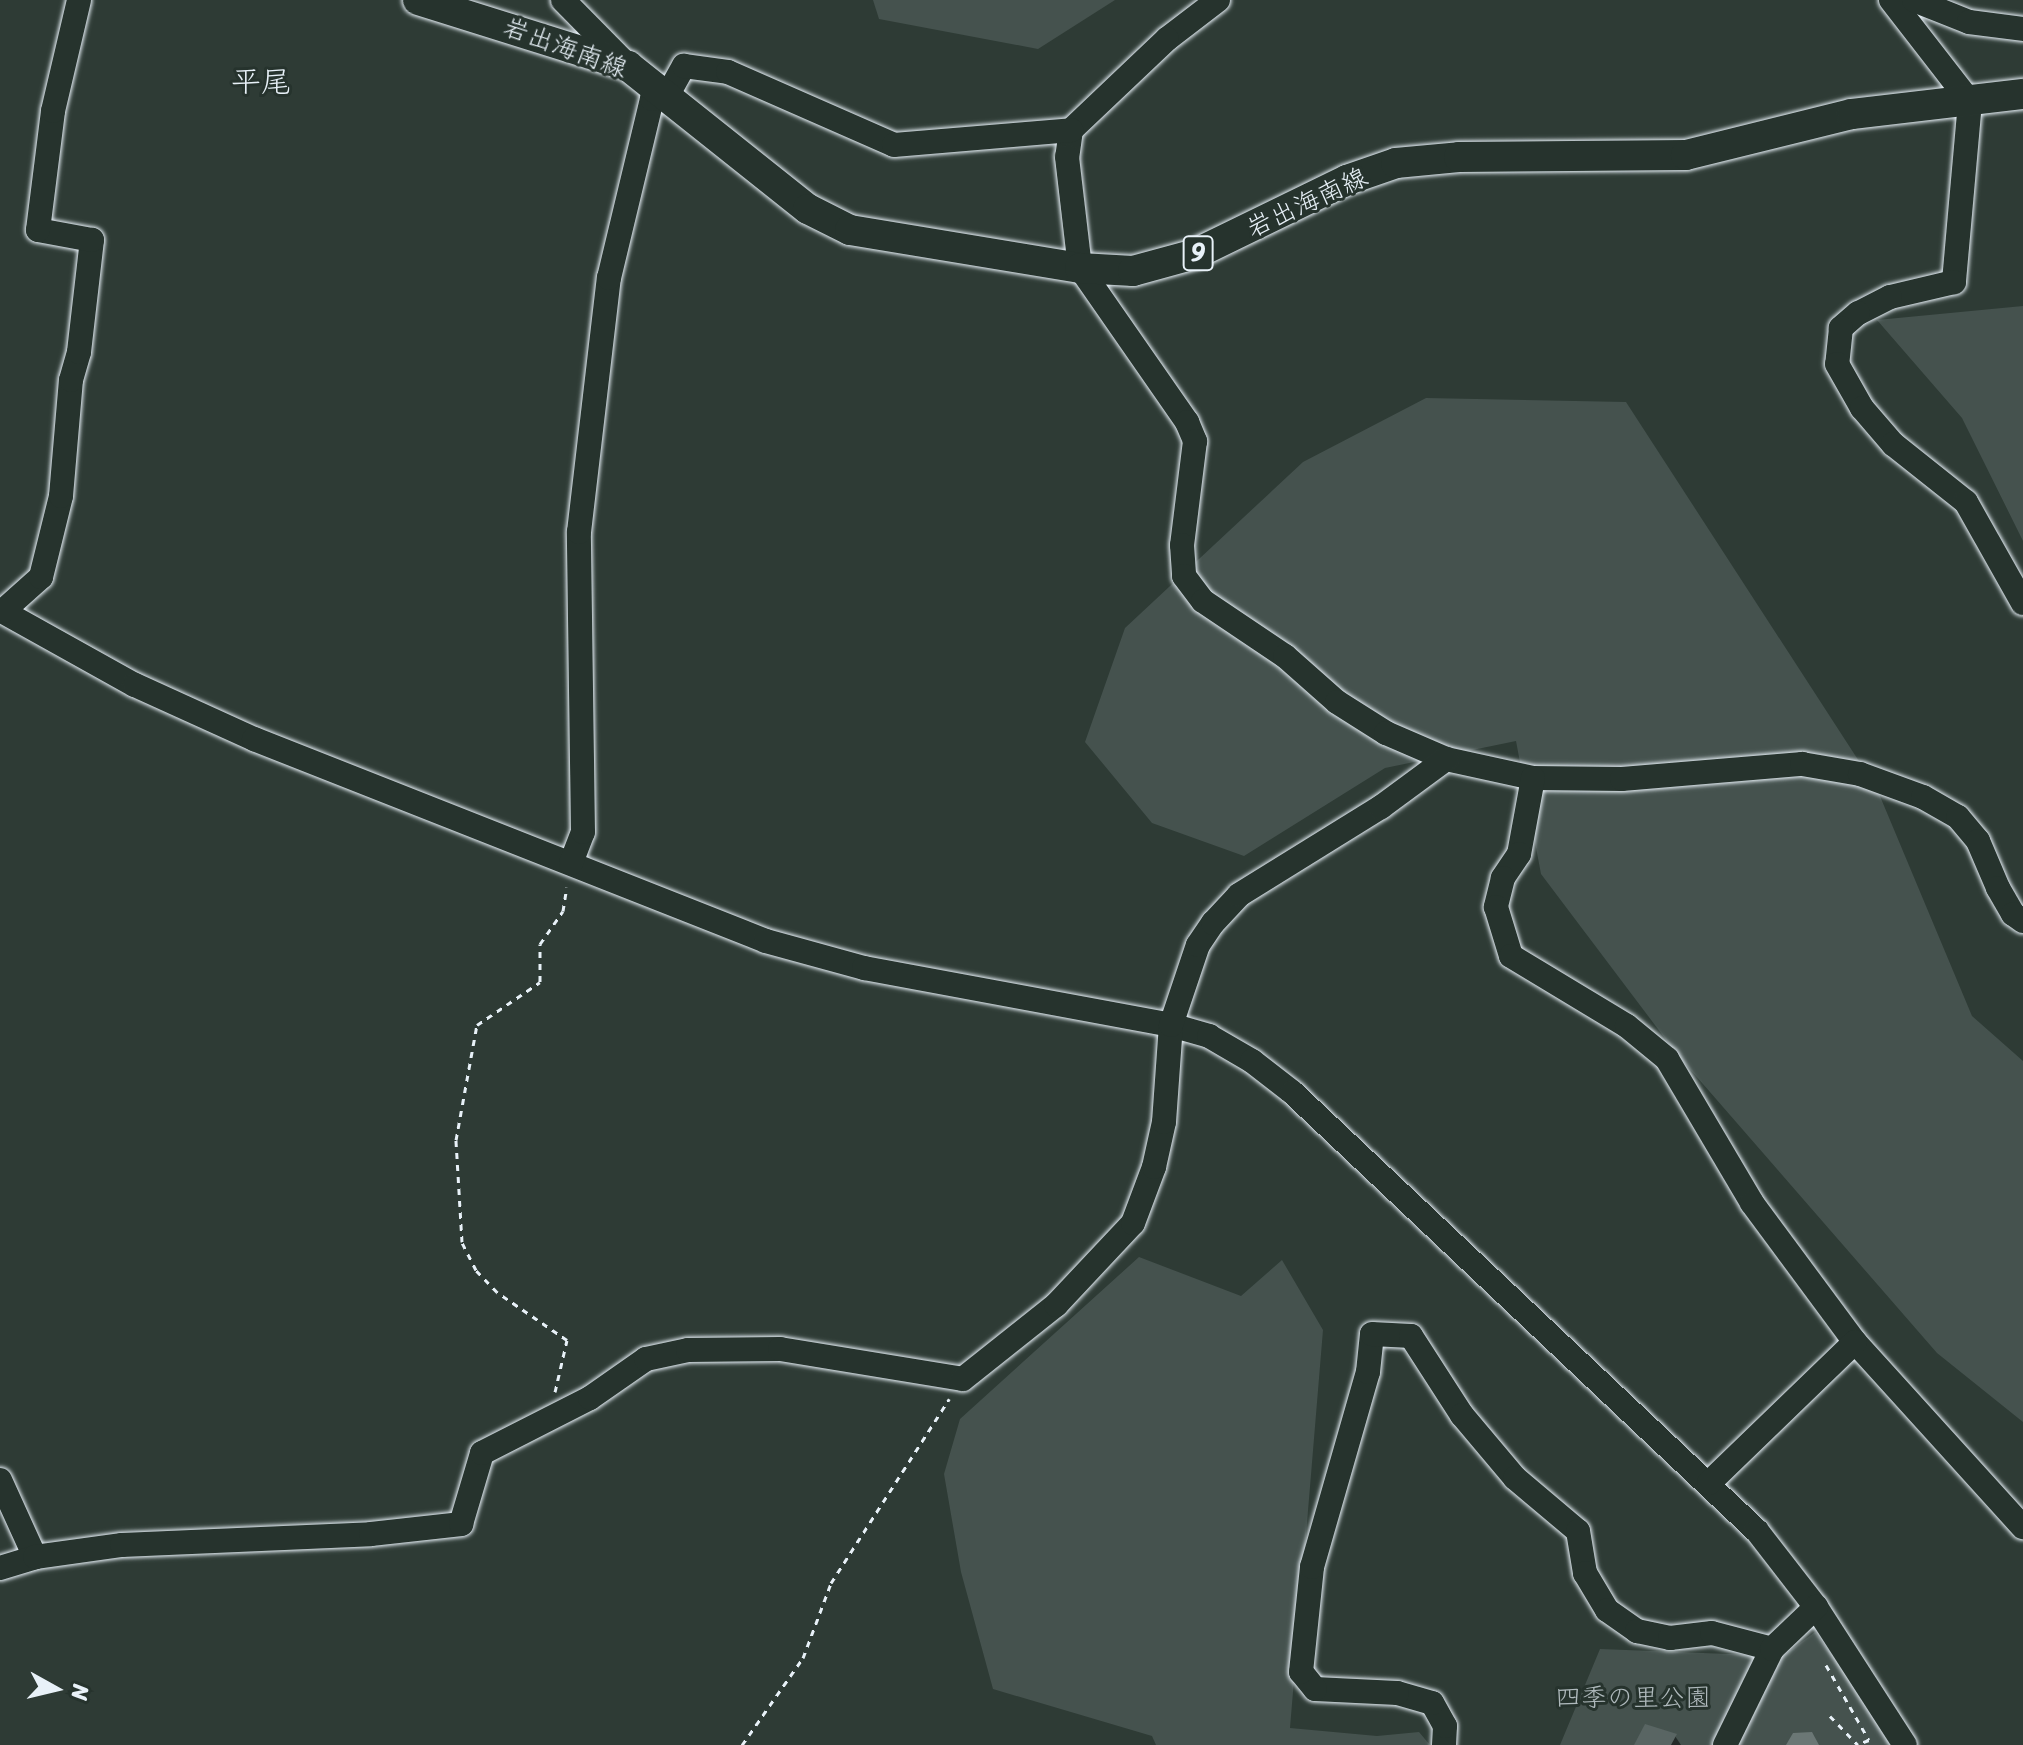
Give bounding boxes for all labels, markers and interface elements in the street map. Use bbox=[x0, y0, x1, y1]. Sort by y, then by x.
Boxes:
street label: 岩出海南線 bbox=[499, 11, 631, 85]
district label: 平尾 bbox=[231, 64, 291, 100]
street label: 岩出海南線 bbox=[1241, 161, 1373, 245]
road number: 9 bbox=[1182, 233, 1214, 273]
north arrow bbox=[16, 1649, 96, 1729]
text: N bbox=[60, 1682, 101, 1703]
park label: 四季の里公園 bbox=[1555, 1682, 1711, 1714]

